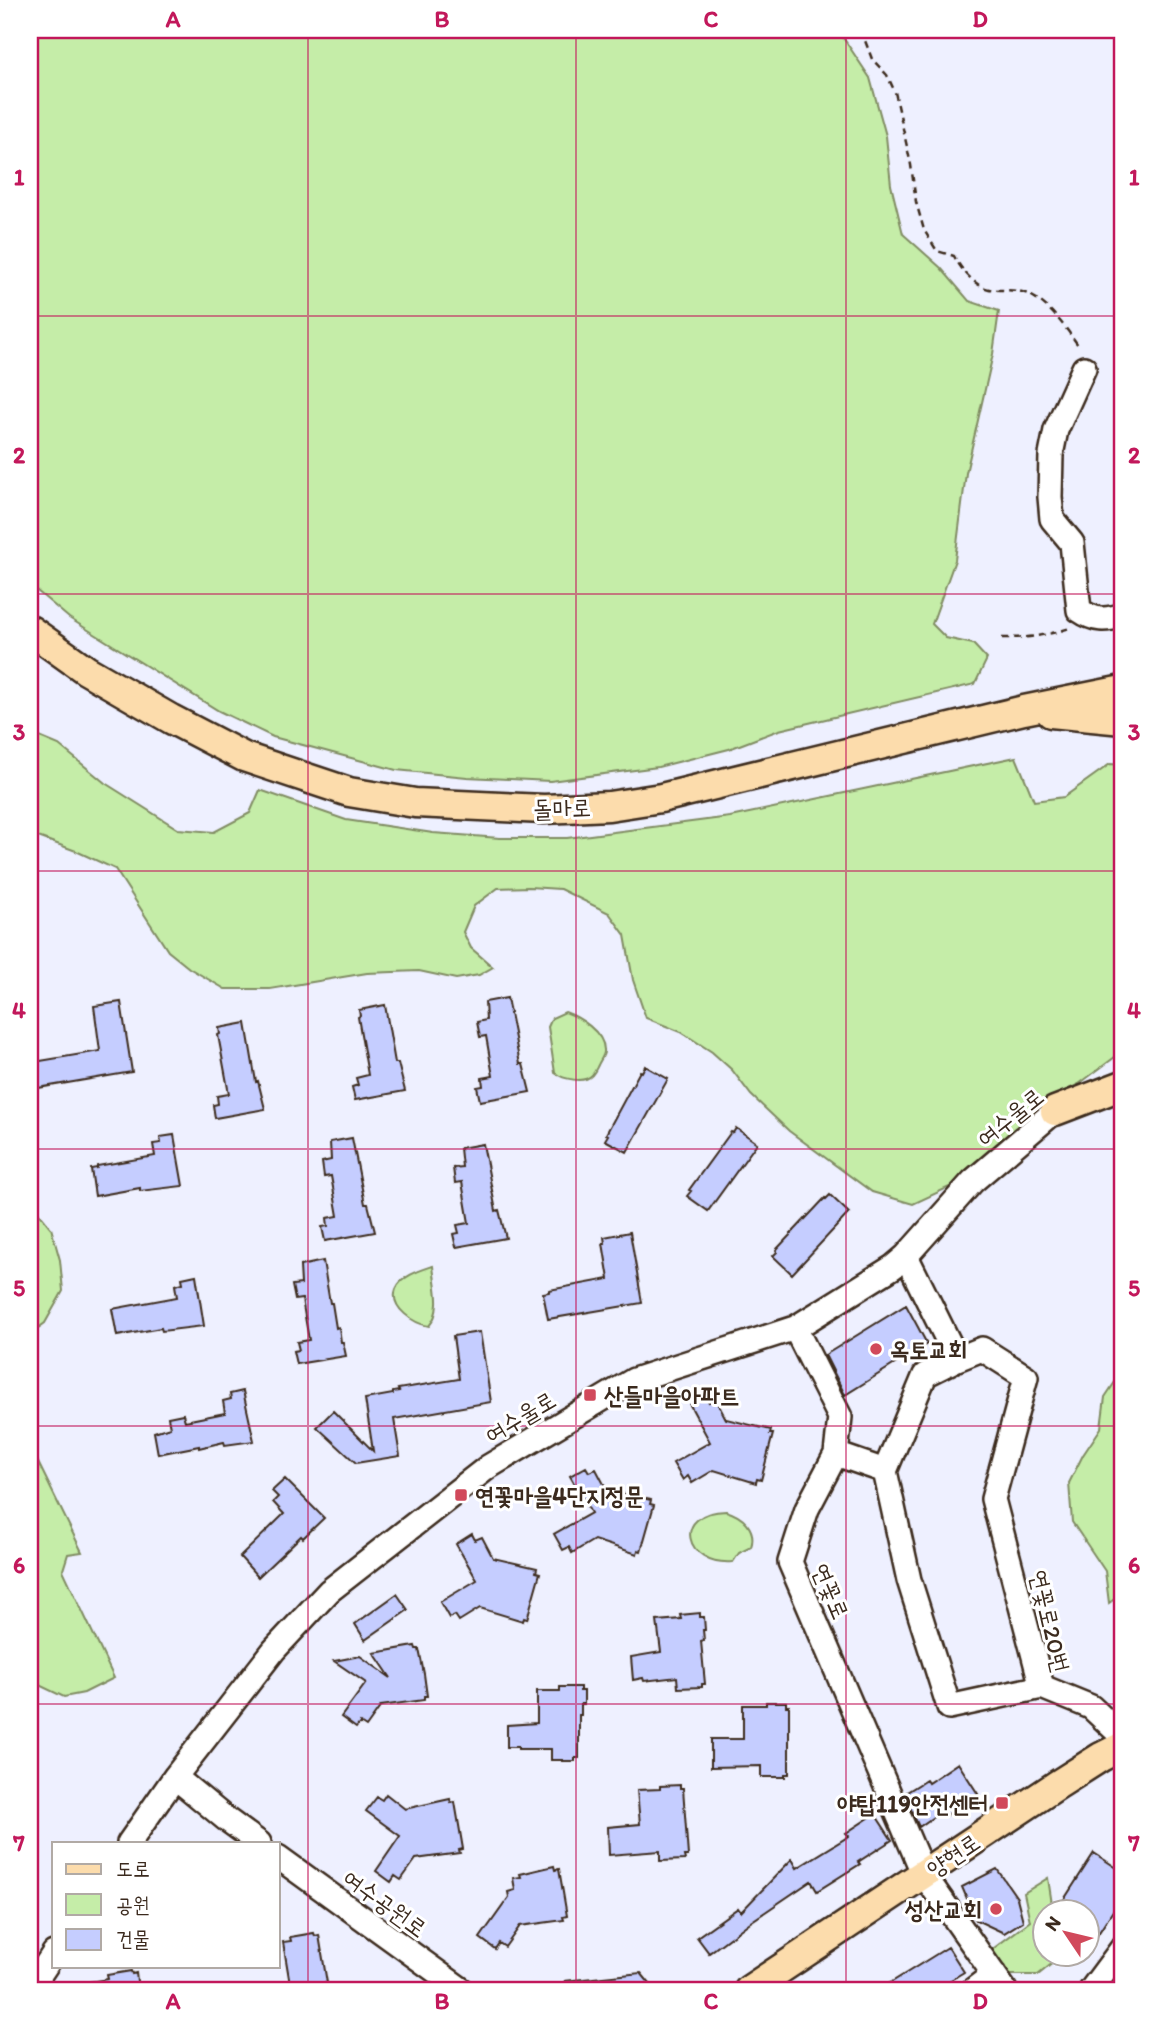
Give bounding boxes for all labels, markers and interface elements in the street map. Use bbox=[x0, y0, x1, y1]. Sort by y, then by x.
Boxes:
text: A bbox=[165, 5, 181, 33]
text: B bbox=[435, 5, 450, 33]
text: C bbox=[704, 5, 719, 33]
text: D bbox=[972, 5, 988, 33]
text: 1 bbox=[14, 163, 25, 191]
text: 1 bbox=[1129, 163, 1140, 191]
text: 2 bbox=[13, 441, 26, 469]
text: 2 bbox=[1128, 441, 1141, 469]
text: 3 bbox=[13, 718, 26, 746]
text: 3 bbox=[1128, 718, 1141, 746]
street label: 돌마로 bbox=[533, 792, 591, 824]
text: 4 bbox=[12, 996, 26, 1024]
text: 4 bbox=[1127, 996, 1141, 1024]
street label: 여수울로 bbox=[971, 1081, 1049, 1153]
text: 5 bbox=[13, 1274, 25, 1302]
text: 5 bbox=[1128, 1274, 1140, 1302]
place label: 옥토교회 bbox=[890, 1335, 967, 1364]
marker: 옥토교회 bbox=[868, 1341, 884, 1357]
place label: 산들마을아파트 bbox=[604, 1381, 739, 1410]
street label: 여수울로 bbox=[479, 1385, 561, 1449]
marker: 산들마을아파트 bbox=[582, 1387, 598, 1403]
place label: 연꽃마을4단지정문 bbox=[475, 1481, 644, 1510]
marker: 연꽃마을4단지정문 bbox=[453, 1487, 469, 1503]
text: 6 bbox=[13, 1551, 25, 1579]
text: 6 bbox=[1128, 1551, 1140, 1579]
street label: 연꽃로 bbox=[806, 1559, 856, 1623]
street label: 연꽃로20번 bbox=[1024, 1567, 1076, 1675]
place label: 야탑119안전센터 bbox=[837, 1789, 988, 1818]
marker: 야탑119안전센터 bbox=[994, 1795, 1010, 1811]
street label: 양현로 bbox=[921, 1827, 985, 1883]
text: 7 bbox=[12, 1829, 25, 1857]
text: 7 bbox=[1127, 1829, 1140, 1857]
legend bbox=[52, 1842, 280, 1968]
text: 도로 bbox=[116, 1856, 150, 1881]
street label: 여수공원로 bbox=[337, 1863, 433, 1943]
text: 공원 bbox=[116, 1892, 150, 1917]
place label: 성산교회 bbox=[905, 1895, 982, 1924]
north arrow bbox=[1030, 1898, 1100, 1968]
marker: 성산교회 bbox=[988, 1901, 1004, 1917]
text: N bbox=[1039, 1912, 1066, 1935]
text: 건물 bbox=[116, 1926, 150, 1951]
text: A bbox=[165, 1987, 181, 2015]
text: B bbox=[435, 1987, 450, 2015]
text: C bbox=[704, 1987, 719, 2015]
text: D bbox=[972, 1987, 988, 2015]

